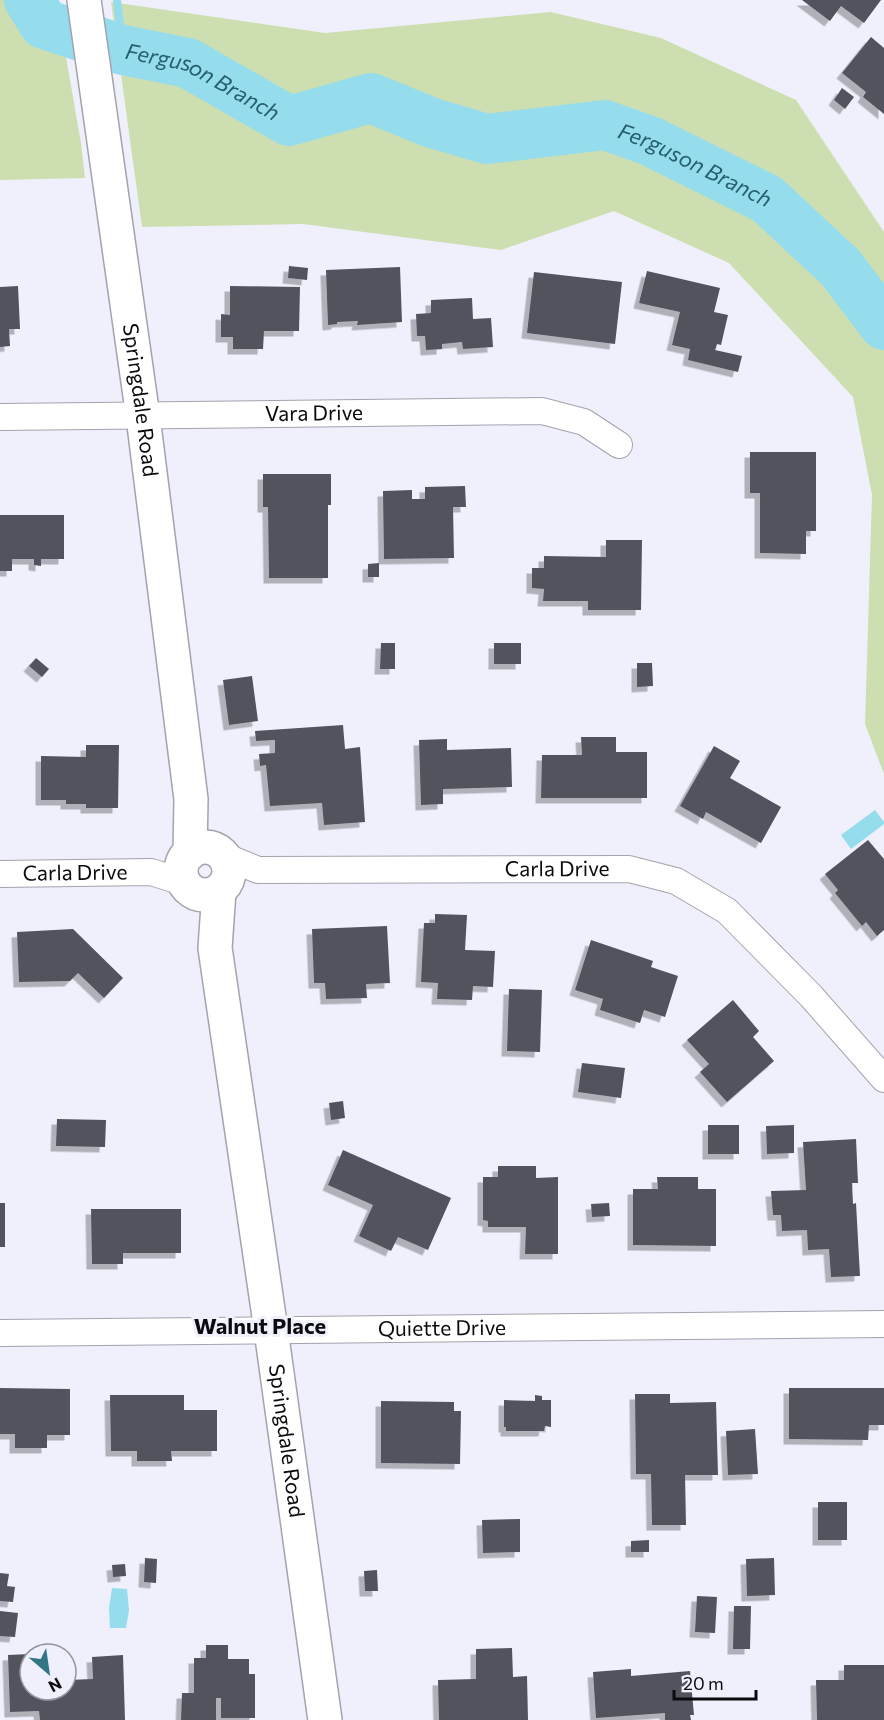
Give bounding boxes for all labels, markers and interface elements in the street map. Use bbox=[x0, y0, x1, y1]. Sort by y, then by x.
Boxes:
water label: Ferguson Branch bbox=[123, 37, 285, 126]
water label: Ferguson Branch bbox=[615, 117, 777, 212]
street label: Springdale Road bbox=[119, 322, 164, 478]
street label: Vara Drive bbox=[265, 399, 363, 425]
street label: Carla Drive bbox=[505, 855, 610, 880]
street label: Carla Drive bbox=[22, 858, 128, 885]
district label: Walnut Place bbox=[194, 1312, 326, 1339]
street label: Quiette Drive bbox=[378, 1314, 506, 1340]
street label: Springdale Road bbox=[265, 1362, 311, 1519]
north arrow bbox=[18, 1642, 78, 1702]
scale bar bbox=[674, 1663, 756, 1701]
text: 20 m bbox=[683, 1672, 724, 1694]
text: N bbox=[46, 1674, 65, 1697]

